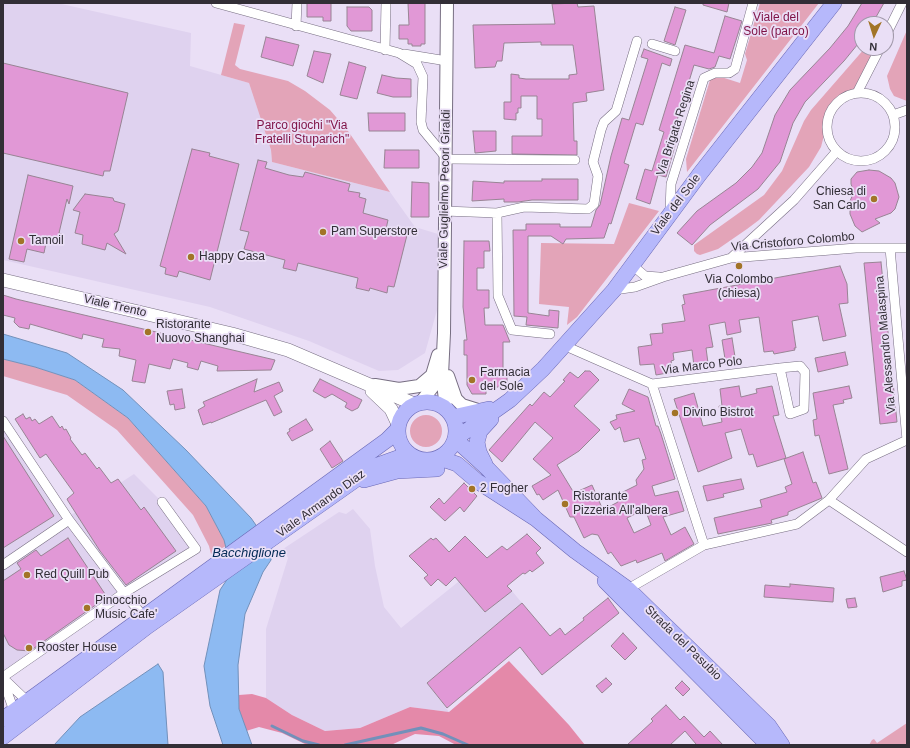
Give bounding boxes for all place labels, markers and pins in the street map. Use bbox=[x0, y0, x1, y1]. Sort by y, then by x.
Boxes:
place label: Chiesa di San Carlo bbox=[813, 185, 866, 213]
marker: Chiesa di San Carlo bbox=[869, 194, 879, 204]
place label: Pam Superstore bbox=[331, 225, 418, 239]
marker: Pam Superstore bbox=[318, 227, 328, 237]
place label: Tamoil bbox=[29, 234, 64, 248]
marker: Tamoil bbox=[16, 236, 26, 246]
place label: Happy Casa bbox=[199, 250, 265, 264]
marker: Happy Casa bbox=[186, 252, 196, 262]
marker: Via Colombo (chiesa) bbox=[734, 261, 744, 271]
place label: Via Colombo (chiesa) bbox=[705, 273, 773, 301]
place label: Ristorante Nuovo Shanghai bbox=[156, 318, 245, 346]
marker: Ristorante Nuovo Shanghai bbox=[143, 327, 153, 337]
place label: Farmacia del Sole bbox=[480, 366, 530, 394]
marker: Farmacia del Sole bbox=[467, 375, 477, 385]
place label: Divino Bistrot bbox=[683, 406, 754, 420]
marker: Divino Bistrot bbox=[670, 408, 680, 418]
place label: 2 Fogher bbox=[480, 482, 528, 496]
marker: 2 Fogher bbox=[467, 484, 477, 494]
place label: Ristorante Pizzeria All'albera bbox=[573, 490, 668, 518]
marker: Ristorante Pizzeria All'albera bbox=[560, 499, 570, 509]
place label: Red Quill Pub bbox=[35, 568, 109, 582]
marker: Red Quill Pub bbox=[22, 570, 32, 580]
place label: Pinocchio Music Cafe' bbox=[95, 594, 157, 622]
marker: Pinocchio Music Cafe' bbox=[82, 603, 92, 613]
place label: Rooster House bbox=[37, 641, 117, 655]
marker: Rooster House bbox=[24, 643, 34, 653]

